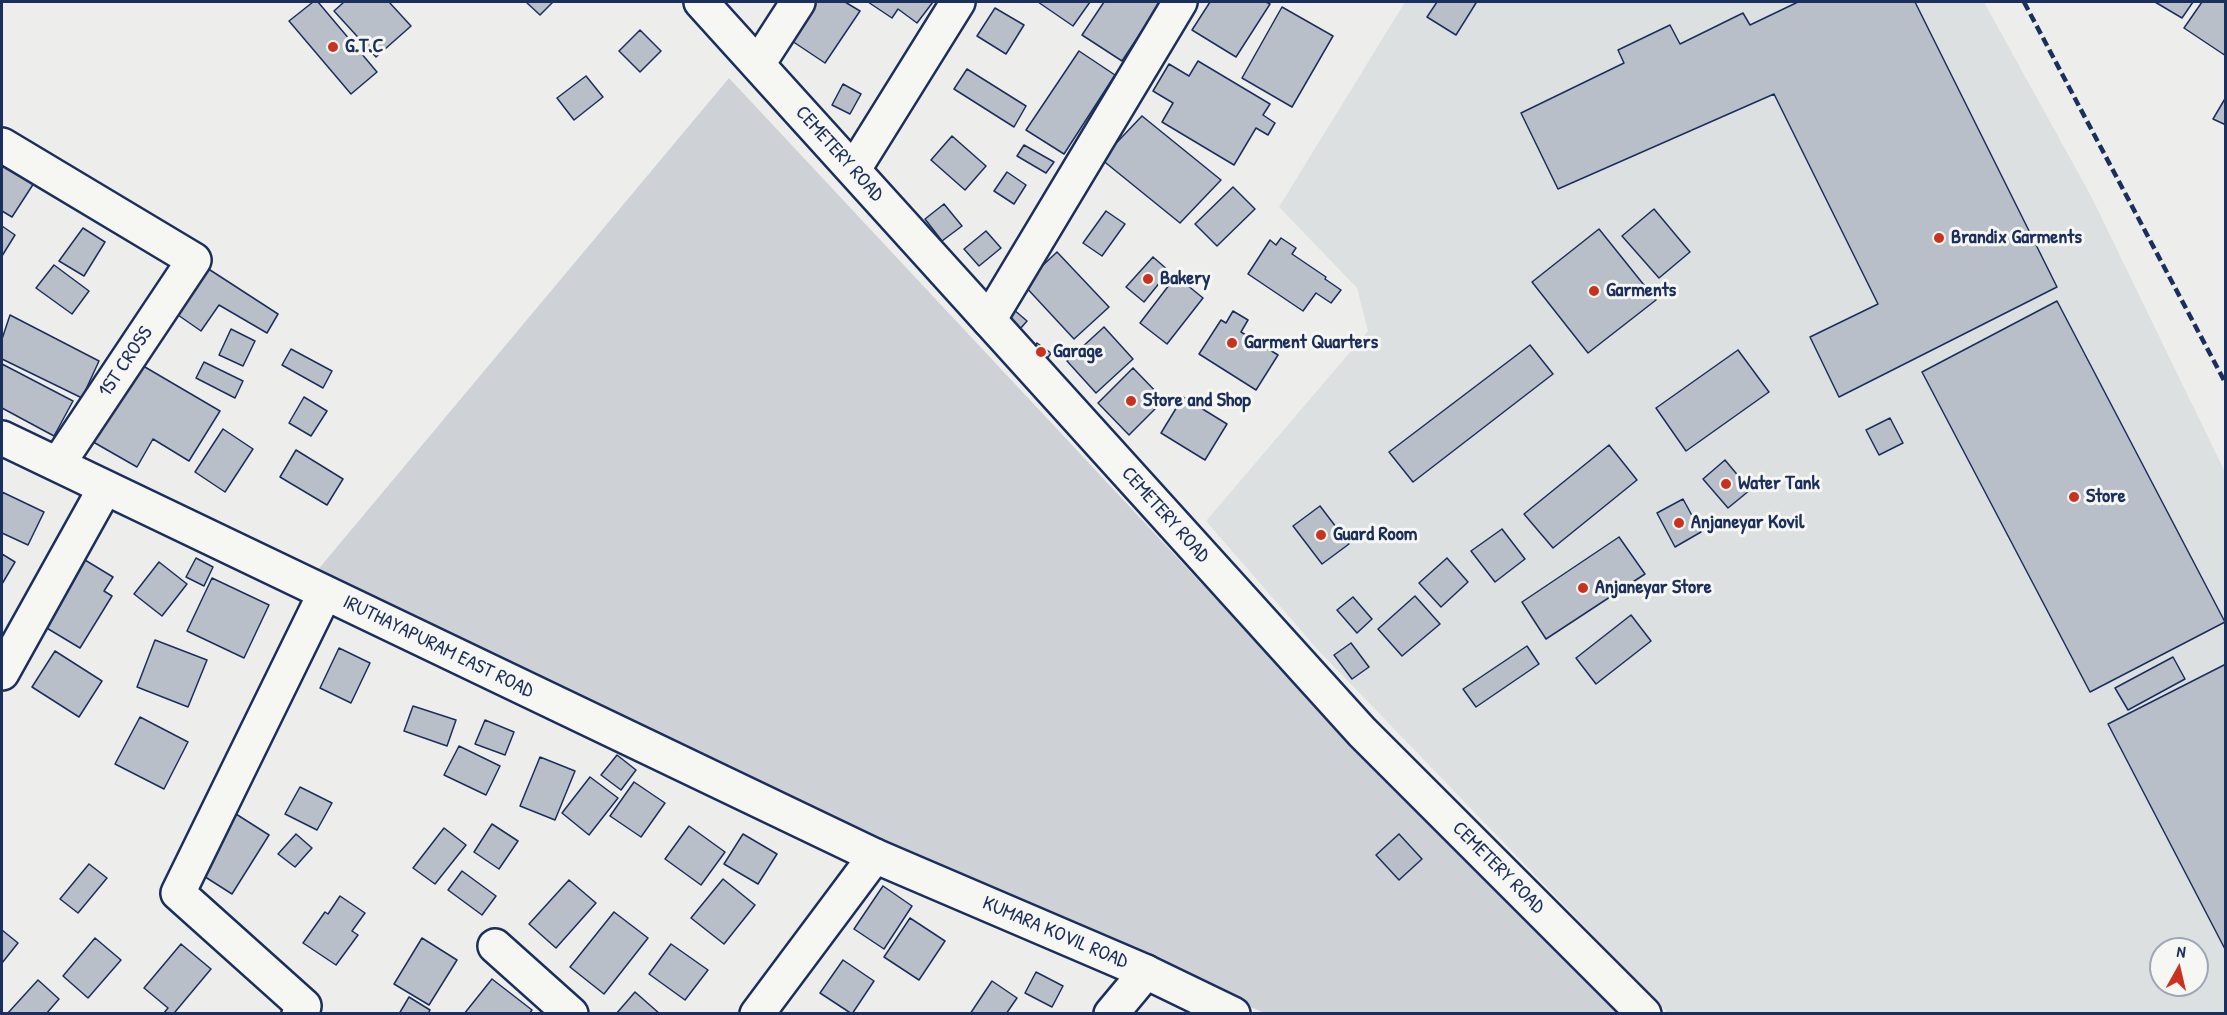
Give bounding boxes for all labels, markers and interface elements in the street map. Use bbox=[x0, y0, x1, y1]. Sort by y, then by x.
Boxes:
place label: G.T.C bbox=[345, 35, 383, 59]
marker: G.T.C bbox=[326, 40, 340, 54]
street label: CEMETERY ROAD bbox=[790, 101, 888, 207]
place label: Brandix Garments bbox=[1951, 226, 2082, 250]
marker: Brandix Garments bbox=[1932, 231, 1946, 245]
place label: Bakery bbox=[1160, 267, 1210, 291]
marker: Bakery bbox=[1141, 272, 1155, 286]
place label: Garments bbox=[1606, 279, 1676, 303]
marker: Garments bbox=[1587, 284, 1601, 298]
street label: 1ST CROSS bbox=[94, 322, 158, 402]
place label: Garment Quarters bbox=[1244, 331, 1378, 355]
marker: Garment Quarters bbox=[1225, 336, 1239, 350]
place label: Garage bbox=[1053, 340, 1103, 364]
marker: Garage bbox=[1034, 345, 1048, 359]
place label: Store and Shop bbox=[1143, 389, 1251, 413]
marker: Store and Shop bbox=[1124, 394, 1138, 408]
street label: CEMETERY ROAD bbox=[1116, 462, 1214, 568]
place label: Water Tank bbox=[1738, 472, 1820, 496]
marker: Water Tank bbox=[1719, 477, 1733, 491]
place label: Store bbox=[2086, 485, 2126, 509]
marker: Store bbox=[2067, 490, 2081, 504]
place label: Anjaneyar Kovil bbox=[1691, 511, 1804, 535]
marker: Anjaneyar Kovil bbox=[1672, 516, 1686, 530]
place label: Guard Room bbox=[1333, 523, 1417, 547]
marker: Guard Room bbox=[1314, 528, 1328, 542]
place label: Anjaneyar Store bbox=[1595, 576, 1712, 600]
marker: Anjaneyar Store bbox=[1576, 581, 1590, 595]
street label: IRUTHAYAPURAM EAST ROAD bbox=[339, 590, 537, 704]
street label: CEMETERY ROAD bbox=[1447, 817, 1549, 919]
street label: KUMARA KOVIL ROAD bbox=[979, 892, 1131, 974]
north arrow bbox=[2149, 937, 2209, 997]
text: N bbox=[2175, 940, 2187, 963]

